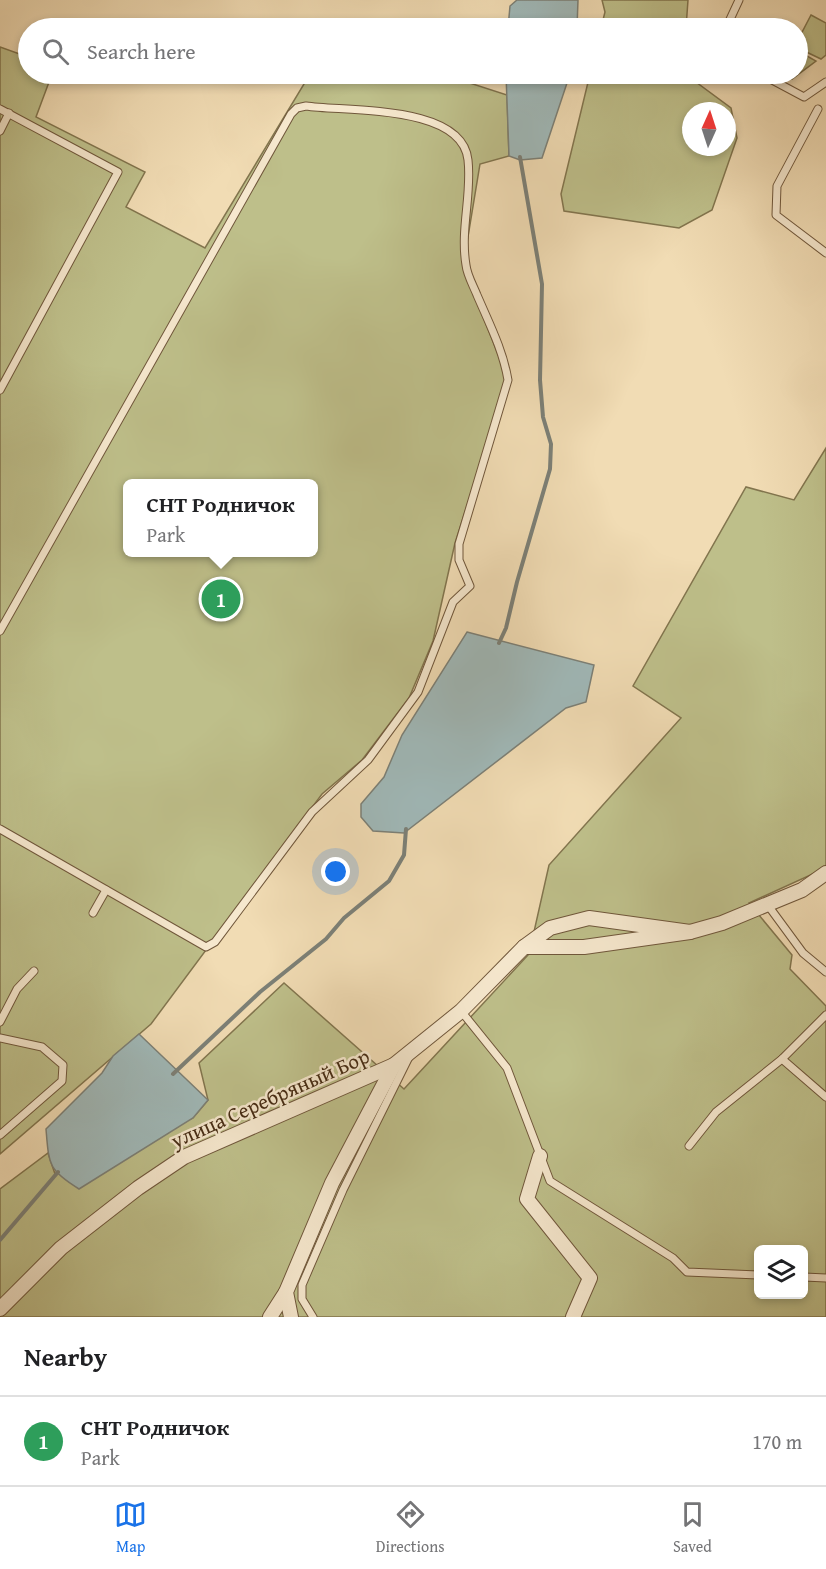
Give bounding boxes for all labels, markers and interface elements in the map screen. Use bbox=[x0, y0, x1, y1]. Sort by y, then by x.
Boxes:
search box bbox=[18, 18, 808, 84]
icon: search bbox=[39, 35, 72, 68]
text: Search here bbox=[87, 35, 196, 67]
north arrow bbox=[682, 102, 736, 156]
popup bbox=[123, 479, 318, 557]
text: СНТ Родничок bbox=[146, 488, 295, 520]
text: Park bbox=[146, 520, 185, 549]
pin: 1 bbox=[202, 576, 240, 622]
your location bbox=[321, 857, 350, 886]
street label: улица Серебряный Бор bbox=[165, 1040, 374, 1156]
map controls bbox=[754, 1245, 808, 1299]
button: layers bbox=[754, 1245, 808, 1299]
text: Nearby bbox=[24, 1337, 107, 1376]
text: СНТ Родничок bbox=[81, 1411, 229, 1443]
text: 1 bbox=[38, 1427, 49, 1456]
text: 170 m bbox=[752, 1427, 802, 1456]
text: Park bbox=[81, 1443, 120, 1472]
tab: Map bbox=[114, 1498, 147, 1558]
tab: Directions bbox=[376, 1498, 445, 1558]
tab: Saved bbox=[673, 1498, 712, 1558]

